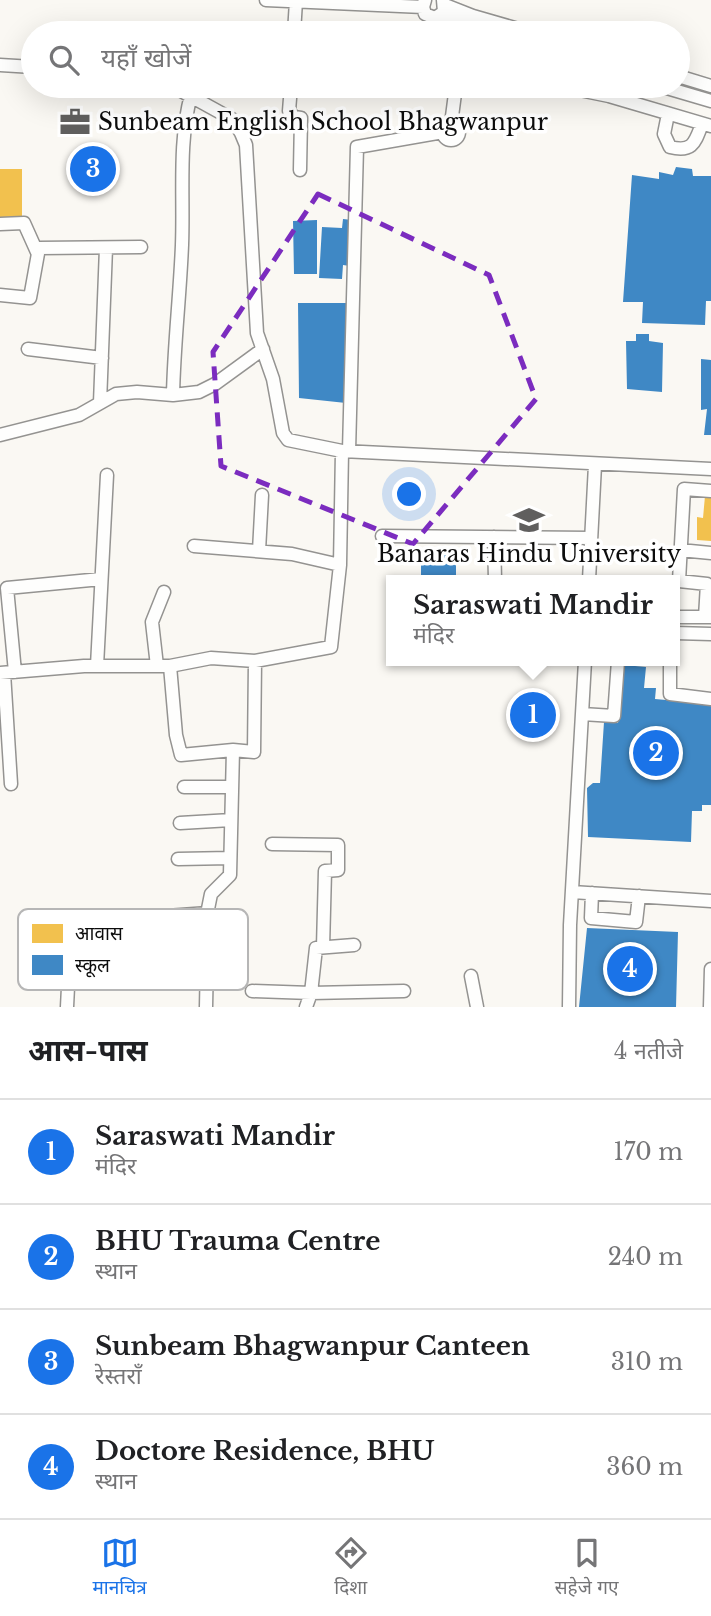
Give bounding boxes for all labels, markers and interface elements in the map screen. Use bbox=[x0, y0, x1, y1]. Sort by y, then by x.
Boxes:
search box bbox=[21, 21, 690, 98]
icon: search bbox=[45, 41, 83, 79]
text: यहाँ खोजें bbox=[101, 42, 191, 74]
office icon: Sunbeam English School Bhagwanpur bbox=[58, 105, 92, 139]
place label: Sunbeam English School Bhagwanpur bbox=[98, 108, 548, 136]
pin: 3 bbox=[70, 143, 116, 195]
your location bbox=[392, 477, 426, 511]
school or university icon: Banaras Hindu University bbox=[512, 503, 546, 537]
place label: Banaras Hindu University bbox=[377, 540, 681, 568]
popup bbox=[386, 575, 680, 666]
text: Saraswati Mandir bbox=[413, 589, 653, 621]
text: मंदिर bbox=[413, 621, 454, 649]
pin: 1 bbox=[510, 689, 556, 741]
pin: 2 bbox=[633, 727, 679, 779]
legend bbox=[18, 909, 248, 990]
text: आवास bbox=[75, 922, 124, 945]
pin: 4 bbox=[607, 943, 653, 995]
text: स्कूल bbox=[75, 954, 111, 978]
text: आस-पास bbox=[28, 1032, 148, 1069]
text: 4 नतीजे bbox=[614, 1037, 683, 1065]
text: Saraswati Mandir bbox=[95, 1120, 335, 1152]
text: 1 bbox=[46, 1138, 56, 1166]
text: 170 m bbox=[613, 1138, 683, 1166]
text: मंदिर bbox=[95, 1152, 136, 1180]
text: BHU Trauma Centre bbox=[95, 1225, 380, 1257]
text: 2 bbox=[44, 1243, 58, 1271]
text: 240 m bbox=[608, 1243, 683, 1271]
text: स्थान bbox=[95, 1257, 137, 1285]
text: Sunbeam Bhagwanpur Canteen bbox=[95, 1330, 530, 1362]
text: 3 bbox=[44, 1348, 58, 1376]
text: 310 m bbox=[611, 1348, 683, 1376]
text: रेस्तराँ bbox=[95, 1362, 142, 1390]
text: Doctore Residence, BHU bbox=[95, 1435, 434, 1467]
text: 4 bbox=[43, 1453, 59, 1481]
text: 360 m bbox=[606, 1453, 683, 1481]
text: स्थान bbox=[95, 1467, 137, 1495]
tab: मानचित्र bbox=[92, 1534, 147, 1602]
tab: दिशा bbox=[332, 1534, 370, 1602]
tab: सहेजे गए bbox=[555, 1534, 618, 1602]

